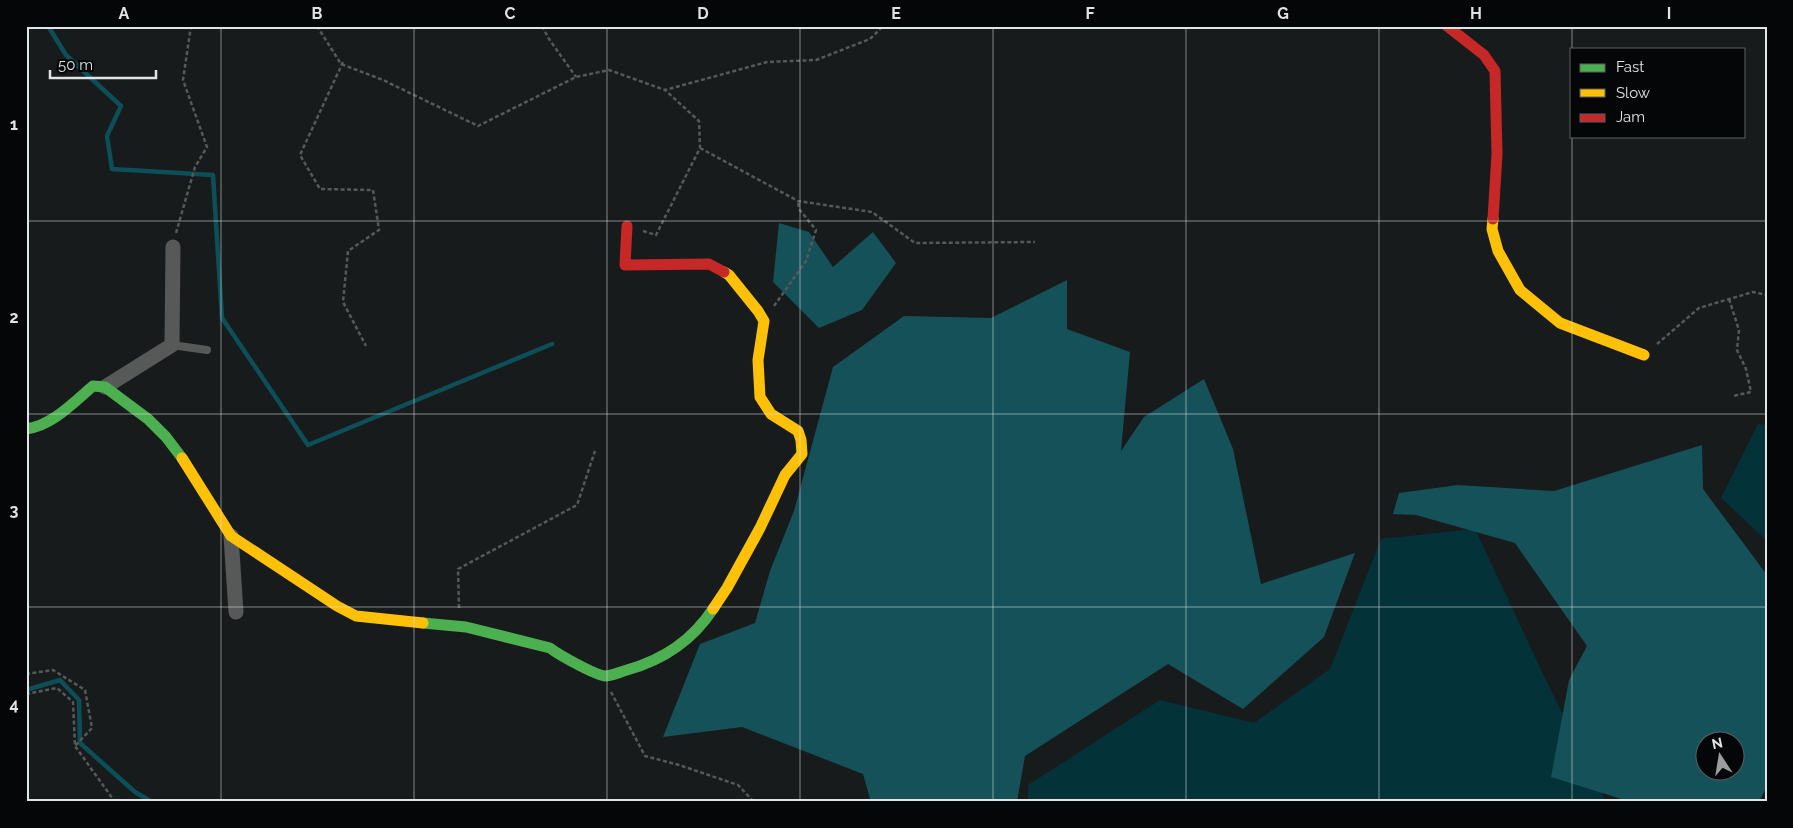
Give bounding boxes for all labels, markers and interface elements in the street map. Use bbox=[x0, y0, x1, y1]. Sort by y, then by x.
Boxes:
text: A bbox=[119, 4, 130, 23]
text: B bbox=[312, 4, 323, 23]
text: C bbox=[505, 4, 516, 23]
text: D bbox=[697, 4, 709, 23]
text: E bbox=[891, 4, 901, 23]
text: F bbox=[1085, 4, 1095, 23]
text: G bbox=[1277, 4, 1289, 23]
text: H bbox=[1470, 4, 1482, 23]
text: I bbox=[1667, 4, 1671, 23]
scale bar bbox=[50, 48, 156, 80]
legend bbox=[1570, 48, 1746, 138]
text: 50 m bbox=[58, 56, 93, 74]
text: Fast bbox=[1616, 58, 1644, 76]
text: Slow bbox=[1616, 84, 1650, 102]
text: Jam bbox=[1616, 108, 1645, 126]
text: 1 bbox=[10, 115, 18, 134]
text: 2 bbox=[9, 308, 19, 327]
text: 3 bbox=[10, 501, 19, 520]
text: 4 bbox=[9, 695, 19, 714]
north arrow bbox=[1696, 730, 1746, 780]
text: N bbox=[1710, 734, 1724, 752]

